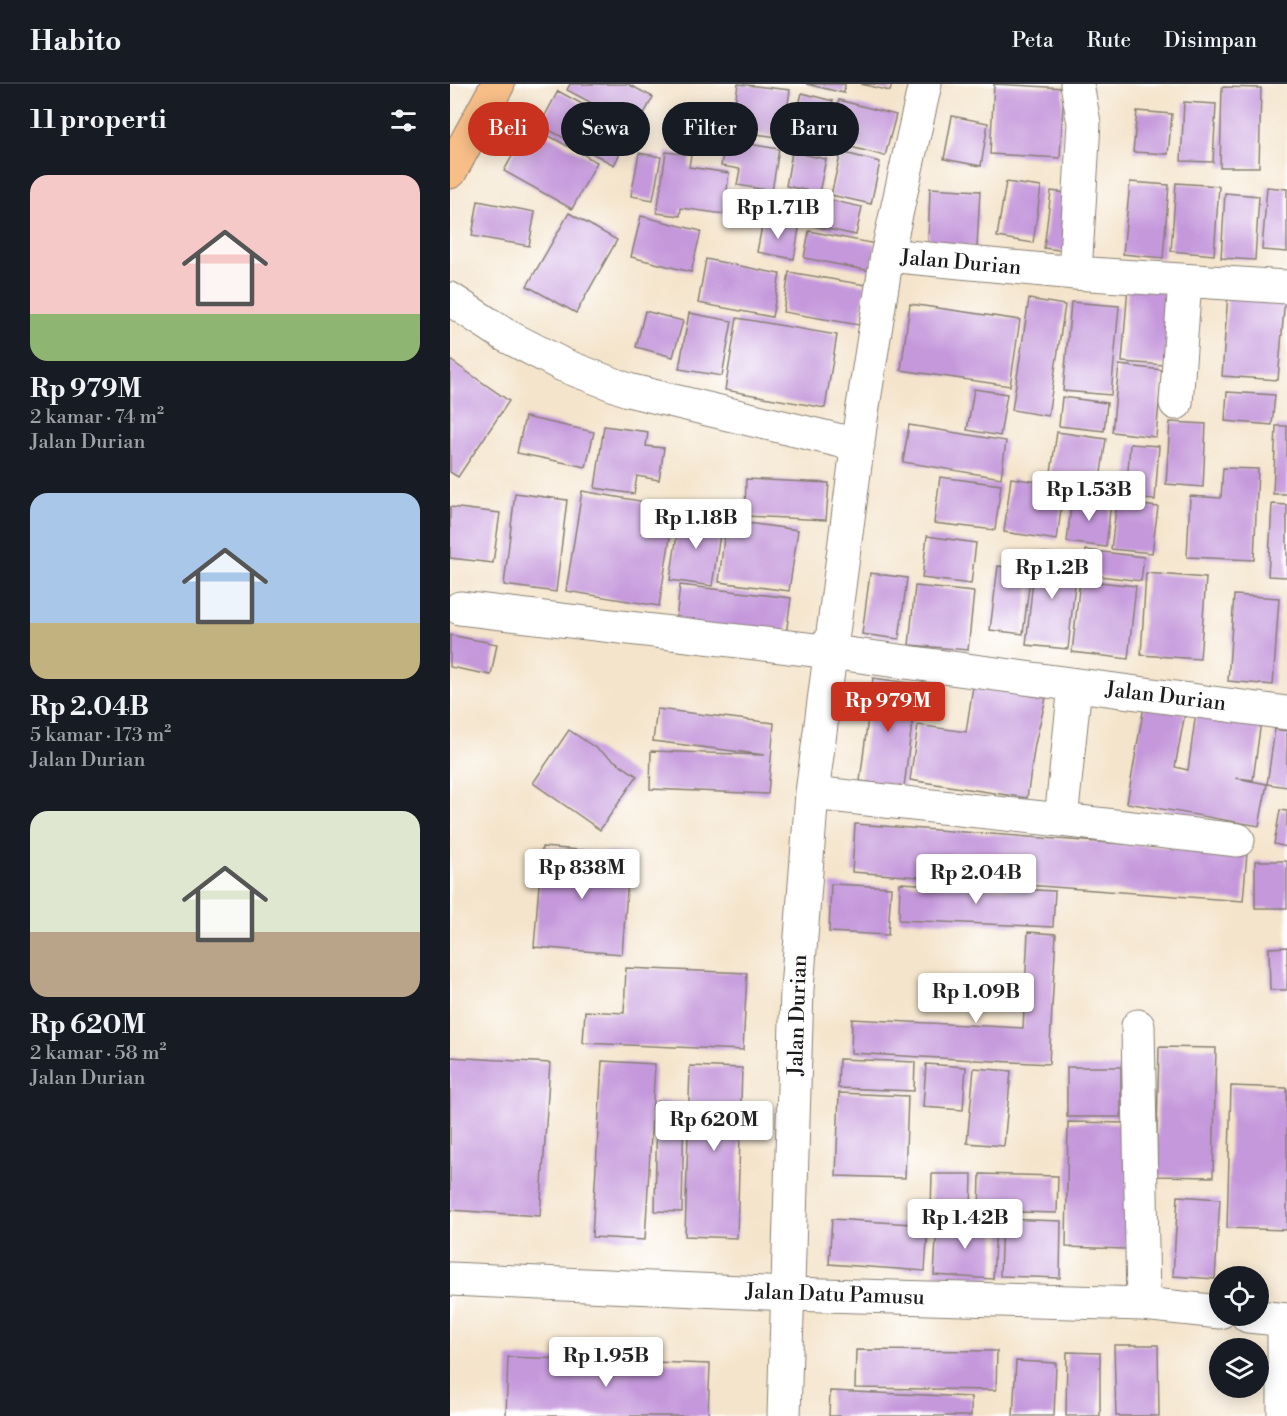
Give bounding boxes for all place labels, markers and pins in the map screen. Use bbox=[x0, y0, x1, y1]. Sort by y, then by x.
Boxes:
pin: Rp 1.71B bbox=[716, 189, 840, 240]
pin: Rp 1.53B bbox=[1027, 471, 1151, 522]
pin: Rp 1.18B bbox=[634, 499, 758, 550]
pin: Rp 1.2B bbox=[997, 549, 1107, 600]
pin: Rp 979M bbox=[833, 682, 943, 733]
pin: Rp 838M bbox=[527, 849, 637, 900]
pin: Rp 2.04B bbox=[914, 854, 1038, 905]
pin: Rp 1.09B bbox=[914, 973, 1038, 1024]
pin: Rp 620M bbox=[659, 1101, 769, 1152]
pin: Rp 1.42B bbox=[903, 1199, 1027, 1250]
pin: Rp 1.95B bbox=[544, 1337, 668, 1388]

